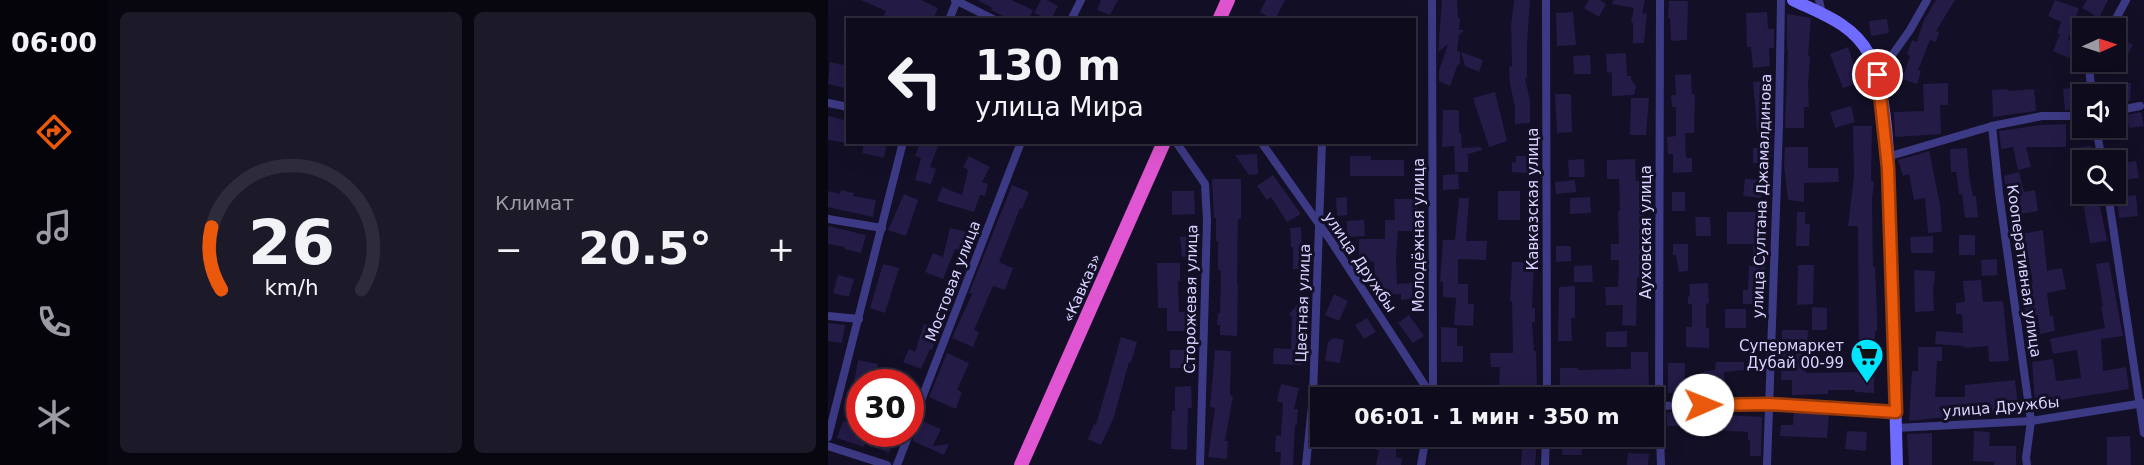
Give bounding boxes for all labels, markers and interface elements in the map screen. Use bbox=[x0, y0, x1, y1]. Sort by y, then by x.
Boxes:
north arrow bbox=[2072, 18, 2126, 72]
map controls bbox=[2072, 18, 2126, 204]
text: 06:00 bbox=[11, 27, 97, 58]
text: 130 m bbox=[975, 41, 1121, 90]
icon: left bbox=[876, 42, 954, 120]
pin bbox=[1852, 49, 1903, 100]
icon: arrive bbox=[1861, 58, 1894, 91]
street label: улица Султана Джамалдинова bbox=[1749, 73, 1775, 319]
button: sound bbox=[2072, 84, 2126, 138]
text: улица Мира bbox=[975, 91, 1144, 122]
icon: directions bbox=[33, 111, 75, 153]
street label: Кавказская улица bbox=[1524, 128, 1542, 270]
button: search bbox=[2072, 150, 2126, 204]
street label: Молодёжная улица bbox=[1410, 158, 1428, 312]
street label: Ауховская улица bbox=[1637, 165, 1655, 299]
street label: Кооперативная улица bbox=[2003, 183, 2045, 359]
text: Климат bbox=[495, 191, 574, 215]
icon: music bbox=[33, 206, 75, 248]
text: 26 bbox=[248, 206, 334, 279]
street label: улица Дружбы bbox=[1320, 208, 1400, 316]
street label: Мостовая улица bbox=[922, 218, 984, 344]
text: 20.5° bbox=[578, 222, 712, 275]
street label: Сторожевая улица bbox=[1181, 224, 1201, 374]
text: − bbox=[495, 230, 523, 269]
text: + bbox=[767, 230, 795, 269]
street label: Цветная улица bbox=[1292, 243, 1314, 363]
street label: «Кавказ» bbox=[1059, 251, 1105, 325]
text: km/h bbox=[264, 275, 318, 300]
icon: phone bbox=[33, 301, 75, 343]
place label: Супермаркет Дубай 00-99 bbox=[1739, 337, 1844, 372]
supermarket icon: Супермаркет Дубай 00-99 bbox=[1849, 337, 1885, 384]
speed limit sign: 30 bbox=[846, 369, 924, 447]
position arrow bbox=[1671, 373, 1735, 437]
street label: улица Дружбы bbox=[1942, 393, 2060, 421]
icon: climate bbox=[33, 396, 75, 438]
text: 06:01 · 1 мин · 350 m bbox=[1354, 404, 1620, 429]

